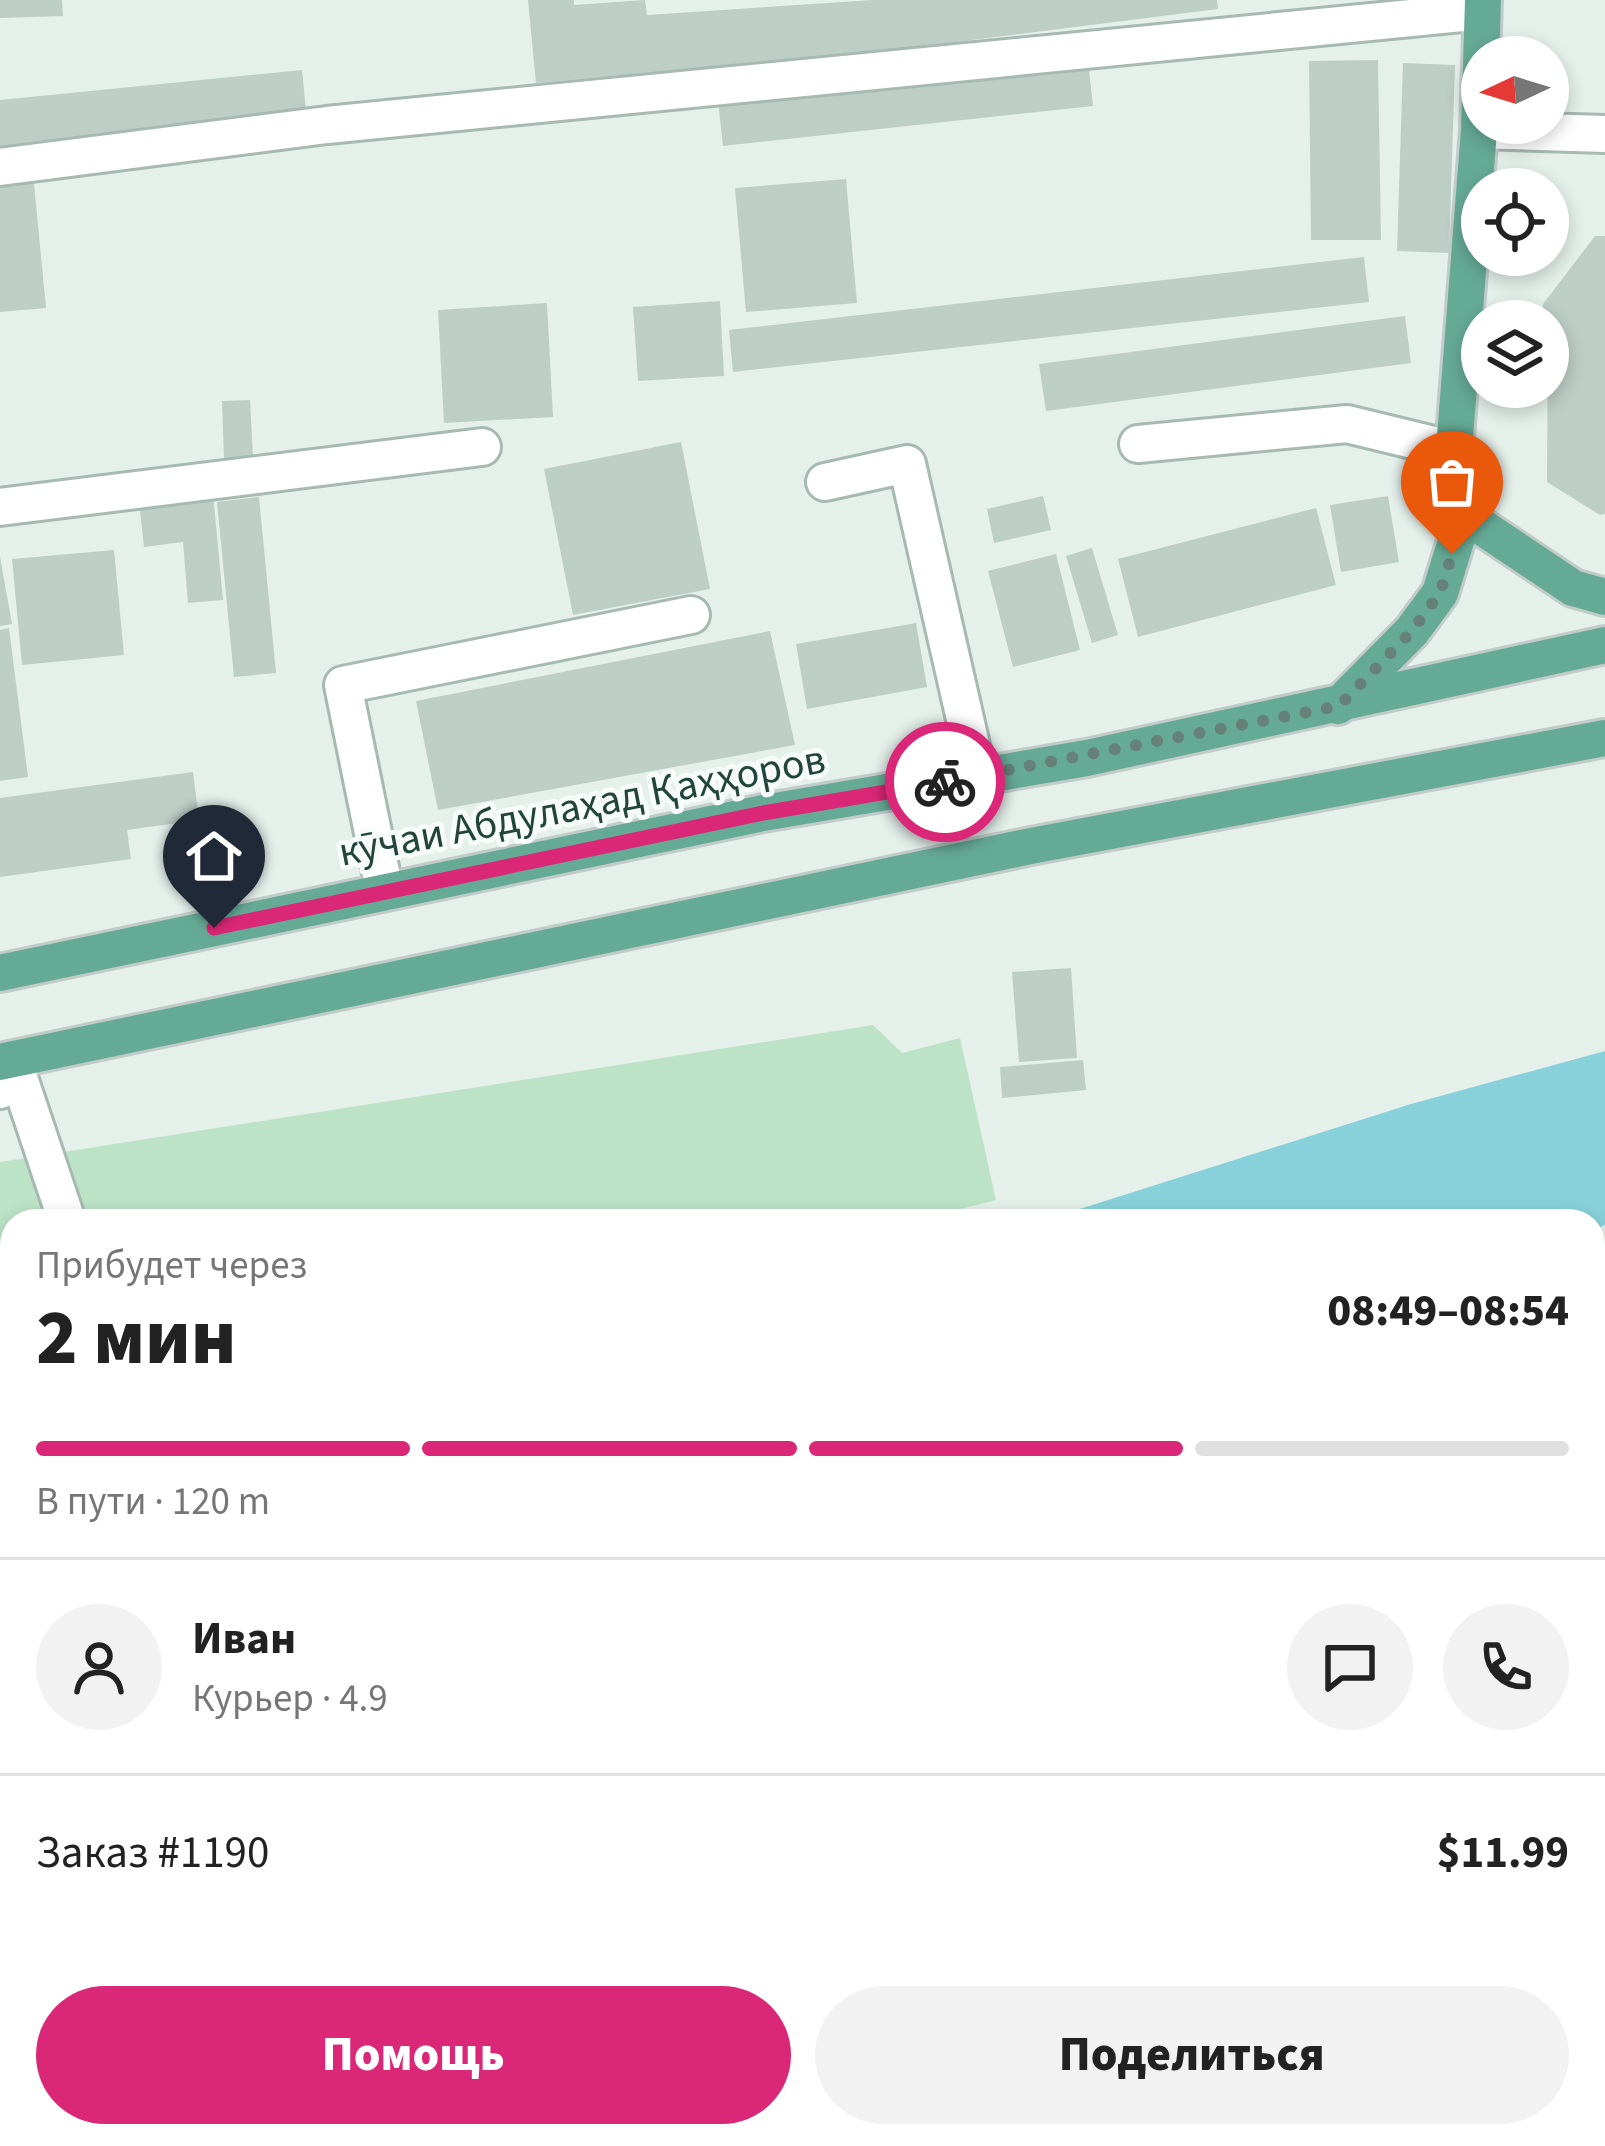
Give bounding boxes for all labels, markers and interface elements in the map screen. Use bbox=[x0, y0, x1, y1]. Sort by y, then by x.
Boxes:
north arrow bbox=[1461, 36, 1569, 144]
map controls bbox=[1461, 36, 1569, 408]
button: locate bbox=[1461, 168, 1569, 276]
button: layers bbox=[1461, 300, 1569, 408]
pin bbox=[1401, 431, 1503, 554]
icon: bag bbox=[1419, 449, 1485, 515]
courier bbox=[885, 722, 1005, 842]
street label: кӯчаи Абдулаҳад Қаҳҳоров bbox=[334, 729, 830, 883]
icon: bike bbox=[912, 749, 978, 815]
pin bbox=[163, 805, 265, 928]
icon: home bbox=[181, 823, 247, 889]
text: Прибудет через bbox=[36, 1238, 307, 1294]
text: 08:49–08:54 bbox=[1327, 1279, 1569, 1343]
text: 2 мин bbox=[36, 1283, 237, 1394]
text: В пути · 120 m bbox=[36, 1474, 270, 1530]
button: person bbox=[36, 1604, 162, 1730]
button: chat bbox=[1287, 1604, 1413, 1730]
button: phone bbox=[1443, 1604, 1569, 1730]
text: Иван bbox=[192, 1607, 296, 1671]
text: Курьер · 4.9 bbox=[192, 1671, 388, 1727]
text: Заказ #1190 bbox=[36, 1821, 269, 1885]
text: $11.99 bbox=[1437, 1821, 1569, 1885]
button: Помощь bbox=[36, 1986, 791, 2124]
button: Поделиться bbox=[815, 1986, 1569, 2124]

